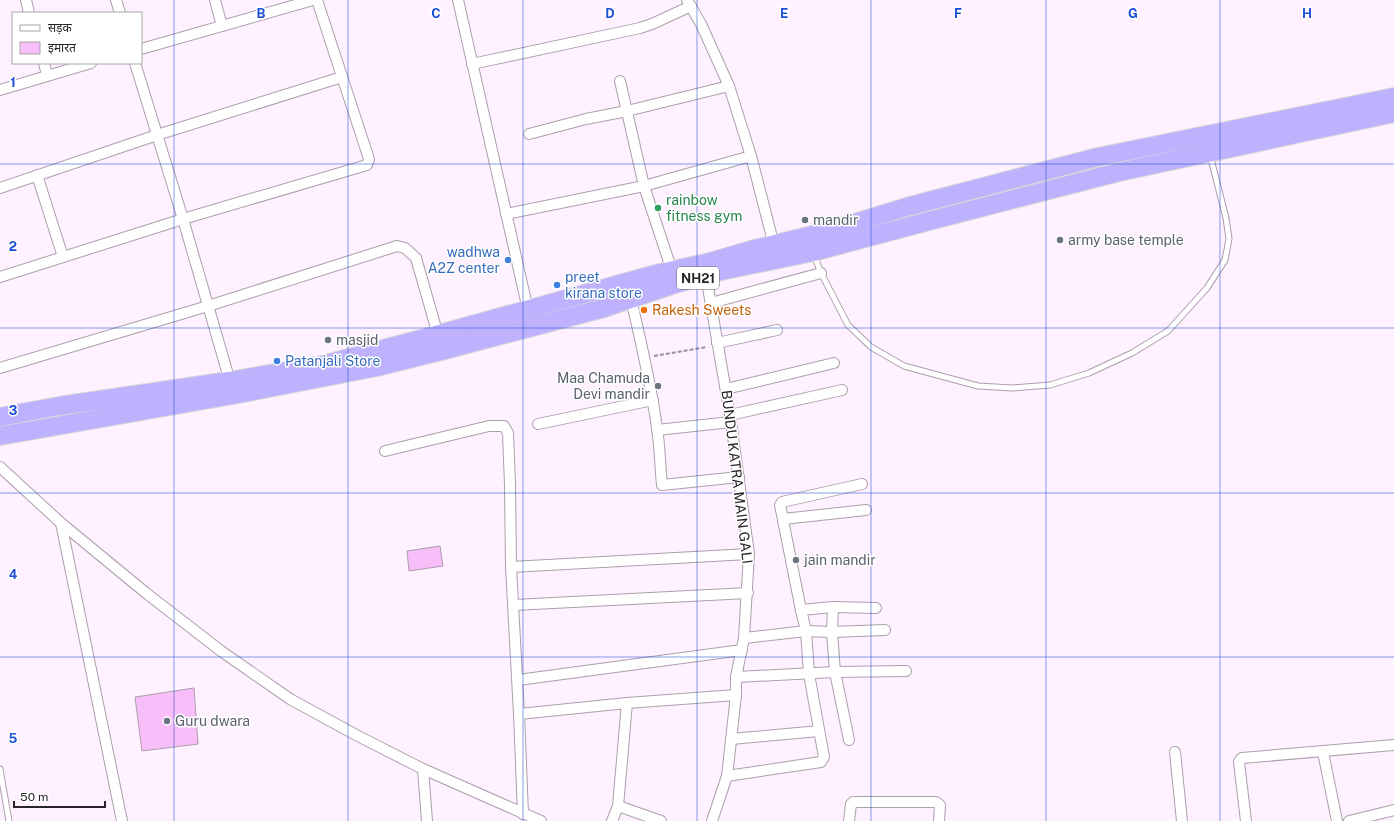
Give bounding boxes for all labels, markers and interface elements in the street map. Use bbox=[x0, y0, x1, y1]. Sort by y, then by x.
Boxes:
text: B bbox=[257, 6, 266, 21]
text: C bbox=[431, 6, 441, 21]
text: D bbox=[605, 6, 615, 21]
text: E bbox=[780, 6, 788, 21]
text: F bbox=[954, 6, 962, 21]
text: G bbox=[1128, 6, 1138, 21]
text: H bbox=[1302, 6, 1312, 21]
legend bbox=[12, 12, 142, 64]
text: सड़क bbox=[48, 21, 73, 35]
text: इमारत bbox=[48, 41, 77, 55]
text: 1 bbox=[10, 75, 16, 90]
place label: rainbow fitness gym bbox=[666, 192, 742, 224]
marker: rainbow fitness gym bbox=[653, 203, 663, 213]
place label: mandir bbox=[813, 212, 858, 228]
marker: mandir bbox=[800, 215, 810, 225]
place label: army base temple bbox=[1068, 232, 1184, 248]
marker: army base temple bbox=[1055, 235, 1065, 245]
text: 2 bbox=[9, 239, 17, 254]
place label: wadhwa A2Z center bbox=[428, 244, 500, 276]
marker: wadhwa A2Z center bbox=[503, 255, 513, 265]
road number: NH21 bbox=[677, 267, 719, 289]
place label: preet kirana store bbox=[565, 269, 642, 301]
marker: preet kirana store bbox=[552, 280, 562, 290]
place label: Rakesh Sweets bbox=[652, 302, 751, 318]
marker: Rakesh Sweets bbox=[639, 305, 649, 315]
place label: masjid bbox=[336, 332, 378, 348]
marker: masjid bbox=[323, 335, 333, 345]
place label: Patanjali Store bbox=[285, 353, 381, 369]
marker: Patanjali Store bbox=[272, 356, 282, 366]
place label: Maa Chamuda Devi mandir bbox=[557, 370, 650, 402]
marker: Maa Chamuda Devi mandir bbox=[653, 381, 663, 391]
street label: BUNDU KATRA MAIN GALI bbox=[718, 389, 756, 565]
text: 3 bbox=[9, 403, 18, 418]
place label: jain mandir bbox=[803, 552, 876, 568]
marker: jain mandir bbox=[791, 555, 801, 565]
text: 4 bbox=[9, 567, 18, 582]
place label: Guru dwara bbox=[175, 713, 250, 729]
marker: Guru dwara bbox=[162, 716, 172, 726]
text: 5 bbox=[9, 731, 18, 746]
scale bar bbox=[14, 783, 105, 809]
text: 50 m bbox=[20, 790, 48, 804]

